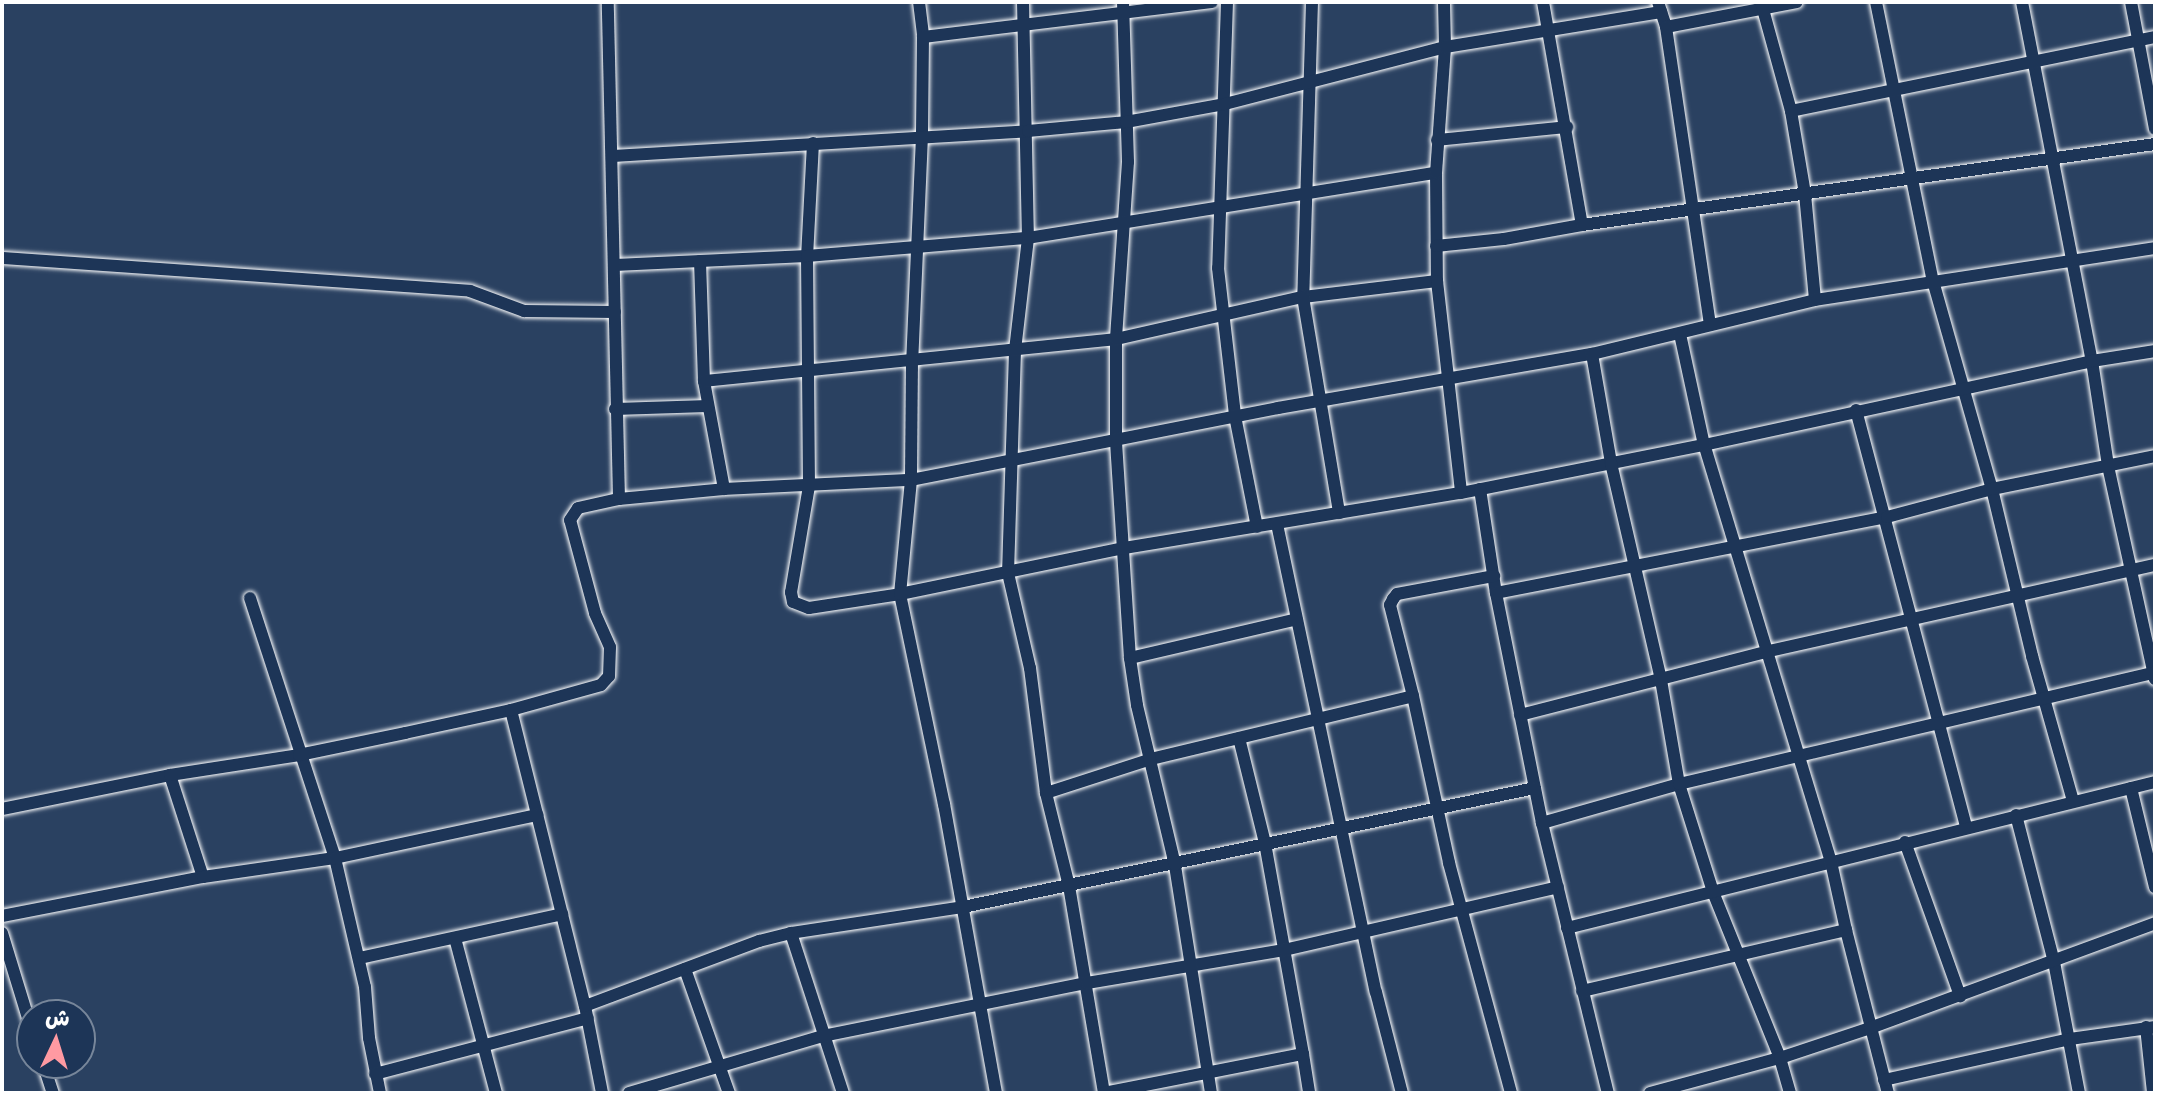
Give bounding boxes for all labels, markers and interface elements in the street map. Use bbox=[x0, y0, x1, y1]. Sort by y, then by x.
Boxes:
north arrow bbox=[16, 999, 96, 1079]
text: ش bbox=[44, 1001, 71, 1032]

